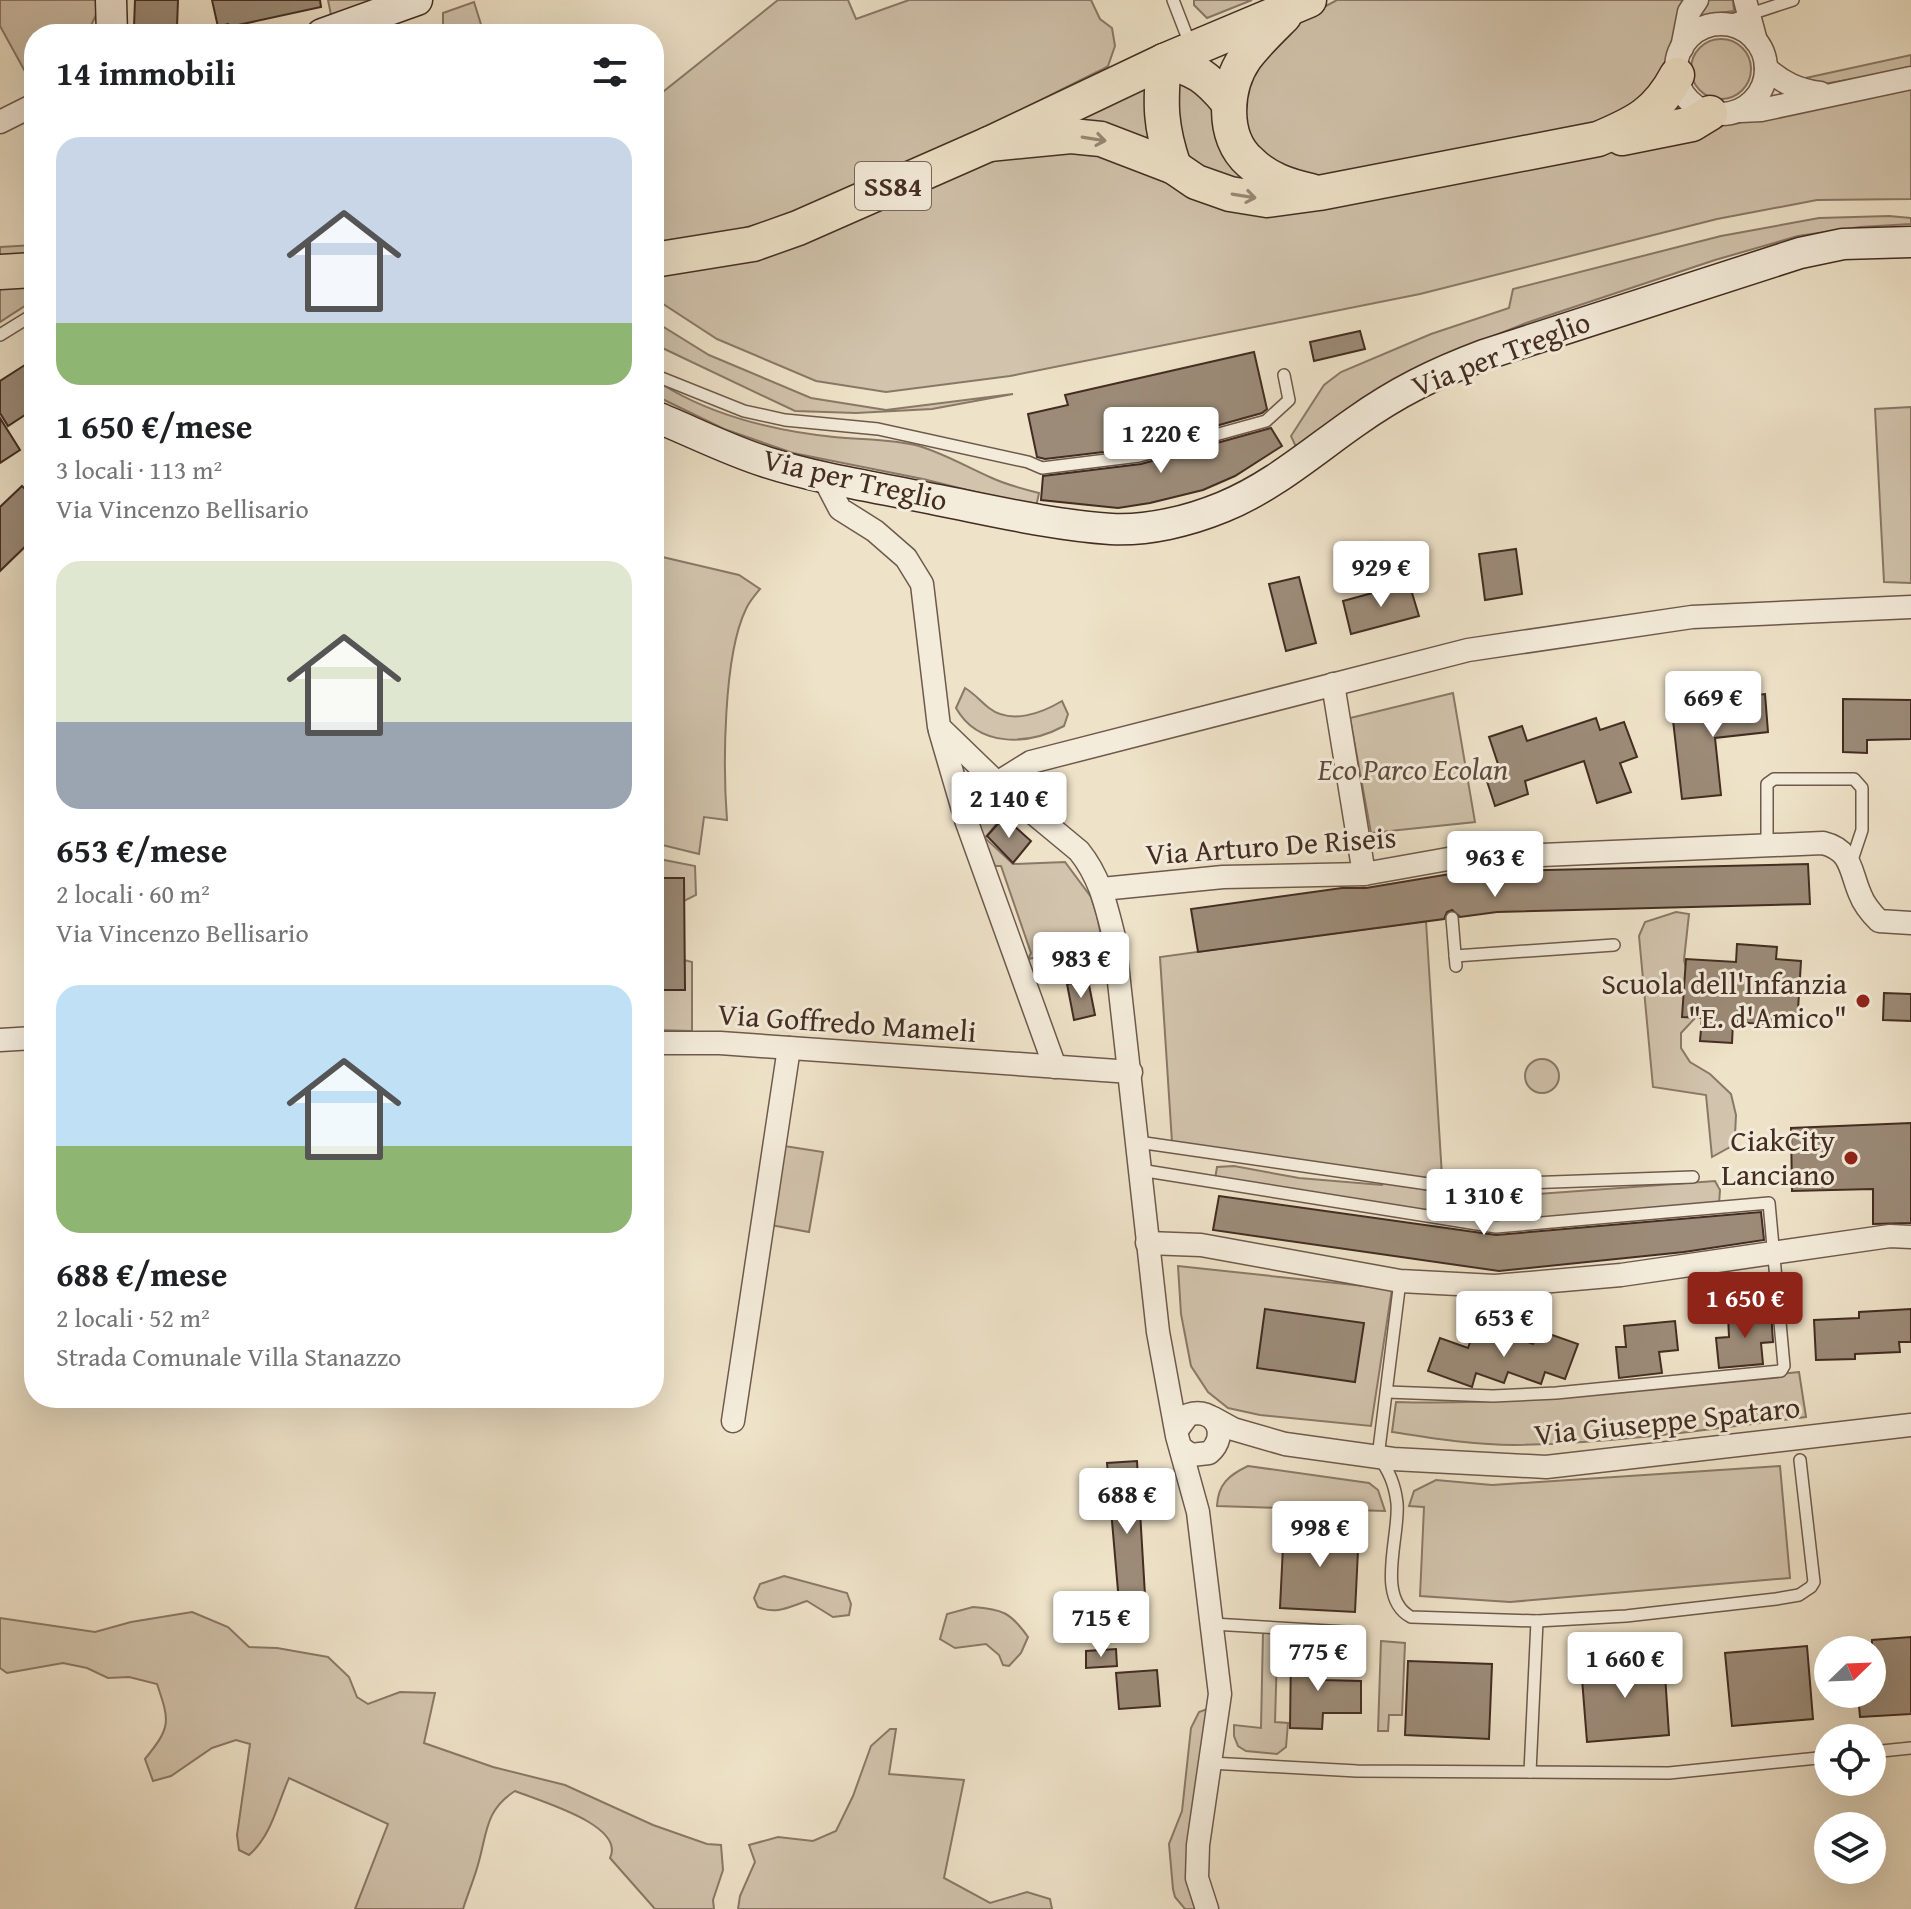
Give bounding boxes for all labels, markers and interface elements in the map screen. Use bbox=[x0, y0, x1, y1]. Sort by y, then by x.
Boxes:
text: 14 immobili bbox=[56, 48, 236, 97]
icon: filters bbox=[588, 50, 632, 94]
one-way arrow bbox=[1081, 132, 1107, 147]
road number: SS84 bbox=[855, 162, 931, 210]
icon: home bbox=[272, 189, 416, 333]
one-way arrow bbox=[1230, 190, 1256, 205]
street label: Via per Treglio bbox=[1405, 299, 1596, 407]
text: 1 650 €/mese bbox=[56, 401, 252, 450]
pin: 1 220 € bbox=[1087, 407, 1235, 475]
text: 1 220 € bbox=[1122, 413, 1200, 452]
street label: Via per Treglio bbox=[759, 436, 952, 522]
text: 3 locali · 113 m² bbox=[56, 450, 222, 489]
text: Via Vincenzo Bellisario bbox=[56, 489, 309, 528]
pin: 929 € bbox=[1325, 541, 1437, 609]
text: 929 € bbox=[1351, 547, 1411, 586]
icon: home bbox=[272, 613, 416, 757]
pin: 669 € bbox=[1657, 671, 1769, 739]
text: 669 € bbox=[1683, 677, 1743, 716]
park label: Eco Parco Ecolan bbox=[1317, 747, 1508, 791]
pin: 2 140 € bbox=[935, 772, 1083, 840]
text: 2 140 € bbox=[970, 778, 1048, 817]
street label: Via Arturo De Riseis bbox=[1144, 814, 1398, 876]
text: 653 €/mese bbox=[56, 825, 227, 874]
pin: 963 € bbox=[1439, 831, 1551, 899]
text: 963 € bbox=[1465, 837, 1525, 876]
text: 2 locali · 60 m² bbox=[56, 874, 210, 913]
text: Via Vincenzo Bellisario bbox=[56, 913, 309, 952]
pin: 983 € bbox=[1025, 932, 1137, 1000]
text: 983 € bbox=[1051, 938, 1111, 977]
place label: Scuola dell'Infanzia "E. d'Amico" bbox=[1601, 961, 1847, 1039]
street label: Via Goffredo Mameli bbox=[716, 991, 978, 1053]
marker: Scuola dell'Infanzia "E. d'Amico" bbox=[1854, 992, 1872, 1010]
icon: home bbox=[272, 1037, 416, 1181]
place label: CiakCity Lanciano bbox=[1721, 1118, 1835, 1196]
marker: CiakCity Lanciano bbox=[1842, 1149, 1860, 1167]
pin: 1 310 € bbox=[1410, 1169, 1558, 1237]
text: 1 310 € bbox=[1445, 1175, 1523, 1214]
text: 688 €/mese bbox=[56, 1249, 227, 1298]
pin: 1 650 € bbox=[1671, 1272, 1819, 1340]
text: 1 650 € bbox=[1706, 1278, 1784, 1317]
pin: 653 € bbox=[1448, 1291, 1560, 1359]
text: 653 € bbox=[1474, 1297, 1534, 1336]
text: 2 locali · 52 m² bbox=[56, 1298, 210, 1337]
text: Strada Comunale Villa Stanazzo bbox=[56, 1337, 401, 1376]
street label: Via Giuseppe Spataro bbox=[1532, 1384, 1802, 1456]
pin: 688 € bbox=[1071, 1468, 1183, 1536]
text: 688 € bbox=[1097, 1474, 1157, 1513]
pin: 998 € bbox=[1264, 1501, 1376, 1569]
text: 998 € bbox=[1290, 1507, 1350, 1546]
pin: 715 € bbox=[1045, 1591, 1157, 1659]
text: 715 € bbox=[1071, 1597, 1131, 1636]
pin: 775 € bbox=[1262, 1625, 1374, 1693]
text: 775 € bbox=[1288, 1631, 1348, 1670]
pin: 1 660 € bbox=[1551, 1632, 1699, 1700]
north arrow bbox=[1814, 1636, 1886, 1708]
map controls bbox=[1814, 1636, 1886, 1884]
text: 1 660 € bbox=[1586, 1638, 1664, 1677]
button: locate bbox=[1814, 1724, 1886, 1796]
button: layers bbox=[1814, 1812, 1886, 1884]

